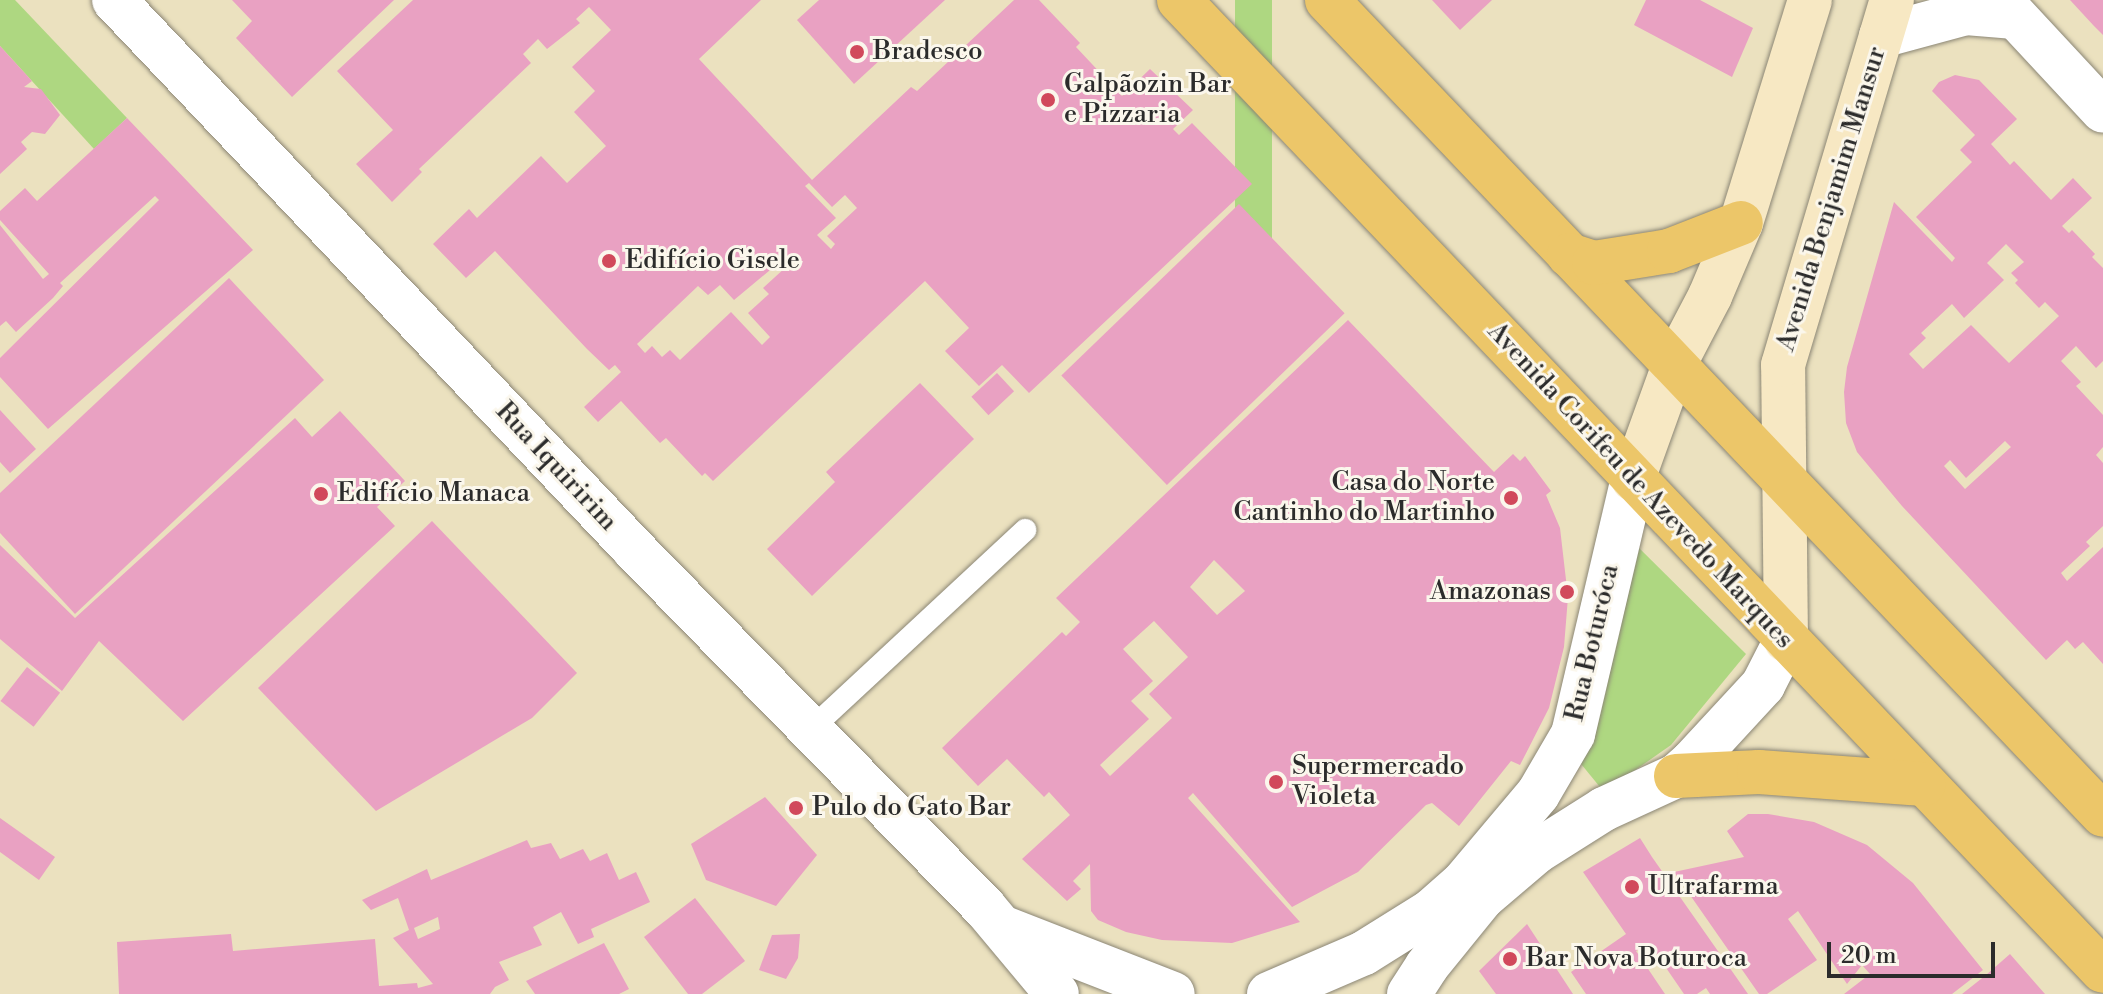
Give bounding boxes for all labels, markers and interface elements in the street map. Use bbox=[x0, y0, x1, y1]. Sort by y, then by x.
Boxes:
place label: Bradesco bbox=[873, 36, 983, 68]
marker: Bradesco bbox=[848, 43, 866, 61]
street label: Avenida Benjamim Mansur bbox=[1771, 43, 1893, 355]
place label: Galpãozin Bar e Pizzaria bbox=[1064, 69, 1231, 130]
marker: Galpãozin Bar e Pizzaria bbox=[1039, 91, 1057, 109]
place label: Edifício Gisele bbox=[625, 245, 800, 277]
marker: Edifício Gisele bbox=[600, 252, 618, 270]
street label: Avenida Corifeu de Azevedo Marques bbox=[1481, 317, 1799, 655]
street label: Rua Iquiririm bbox=[489, 396, 623, 538]
place label: Casa do Norte Cantinho do Martinho bbox=[1234, 467, 1495, 528]
place label: Edifício Manaca bbox=[337, 478, 530, 510]
marker: Edifício Manaca bbox=[312, 485, 330, 503]
marker: Casa do Norte Cantinho do Martinho bbox=[1502, 489, 1520, 507]
street label: Rua Boturóca bbox=[1560, 562, 1626, 724]
place label: Amazonas bbox=[1430, 576, 1551, 608]
marker: Amazonas bbox=[1558, 583, 1576, 601]
place label: Supermercado Violeta bbox=[1292, 751, 1464, 812]
marker: Supermercado Violeta bbox=[1267, 773, 1285, 791]
place label: Pulo do Gato Bar bbox=[812, 792, 1011, 824]
marker: Pulo do Gato Bar bbox=[787, 799, 805, 817]
place label: Ultrafarma bbox=[1648, 871, 1779, 903]
marker: Ultrafarma bbox=[1623, 878, 1641, 896]
scale bar bbox=[1831, 926, 1999, 976]
text: 20 m bbox=[1841, 941, 1897, 971]
place label: Bar Nova Boturoca bbox=[1526, 943, 1747, 975]
marker: Bar Nova Boturoca bbox=[1501, 950, 1519, 968]

